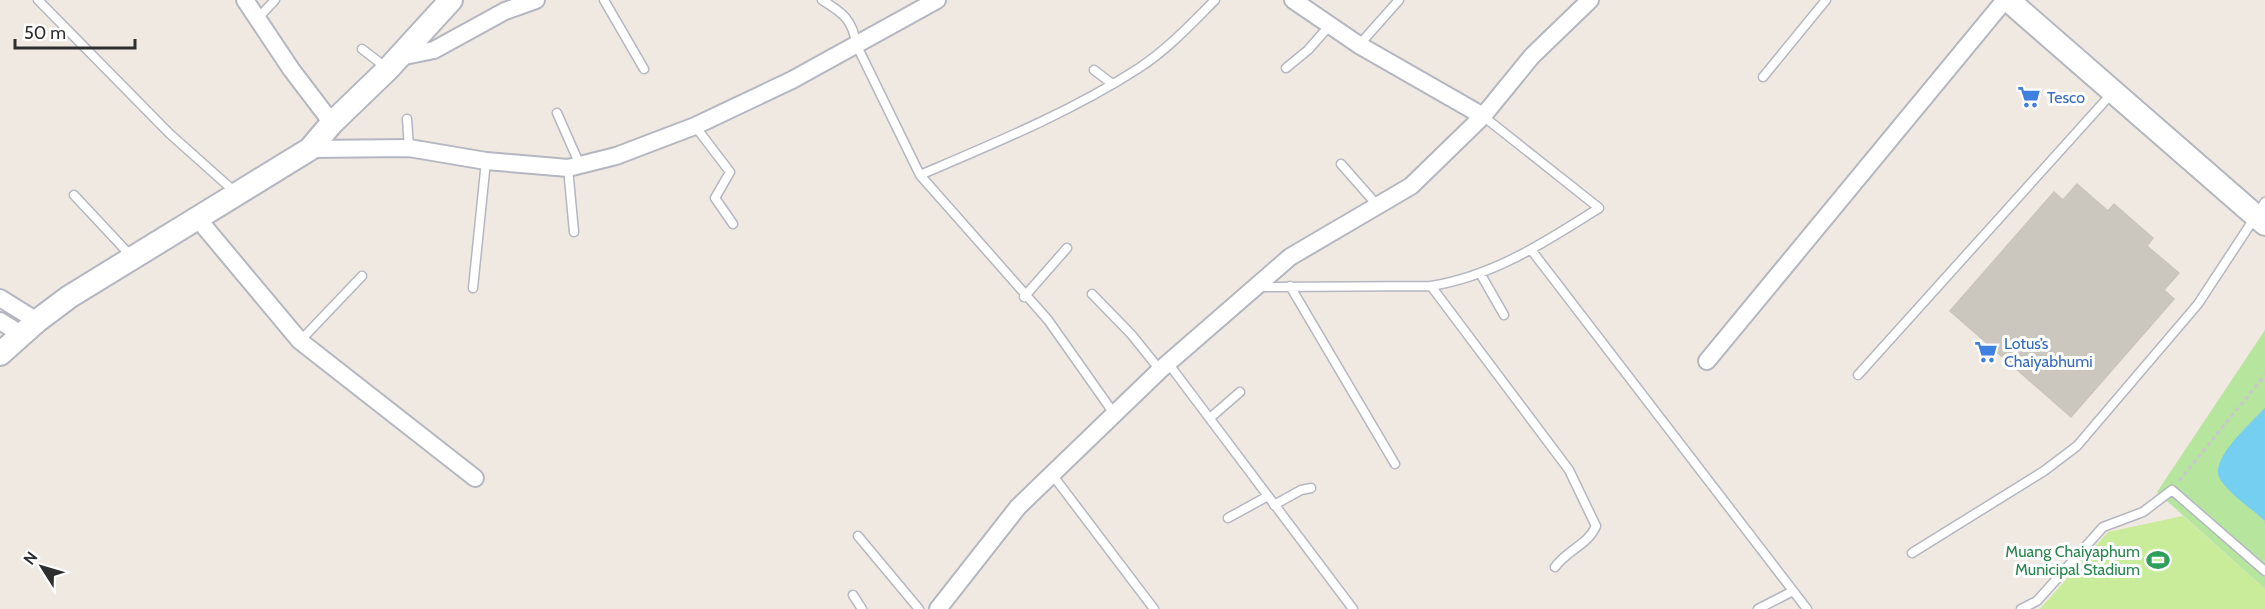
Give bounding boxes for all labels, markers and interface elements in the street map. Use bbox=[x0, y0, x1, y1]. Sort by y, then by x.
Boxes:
scale bar bbox=[15, 12, 135, 50]
text: 50 m bbox=[24, 22, 66, 44]
supermarket icon: Tesco bbox=[2016, 84, 2042, 110]
place label: Tesco bbox=[2047, 88, 2085, 107]
place label: Lotus’s Chaiyabhumi bbox=[2004, 334, 2093, 371]
supermarket icon: Lotus’s Chaiyabhumi bbox=[1973, 339, 1999, 365]
north arrow bbox=[12, 537, 72, 597]
place label: Muang Chaiyaphum Municipal Stadium bbox=[2005, 542, 2140, 579]
sports icon: Muang Chaiyaphum Municipal Stadium bbox=[2145, 547, 2171, 573]
text: N bbox=[19, 548, 41, 569]

